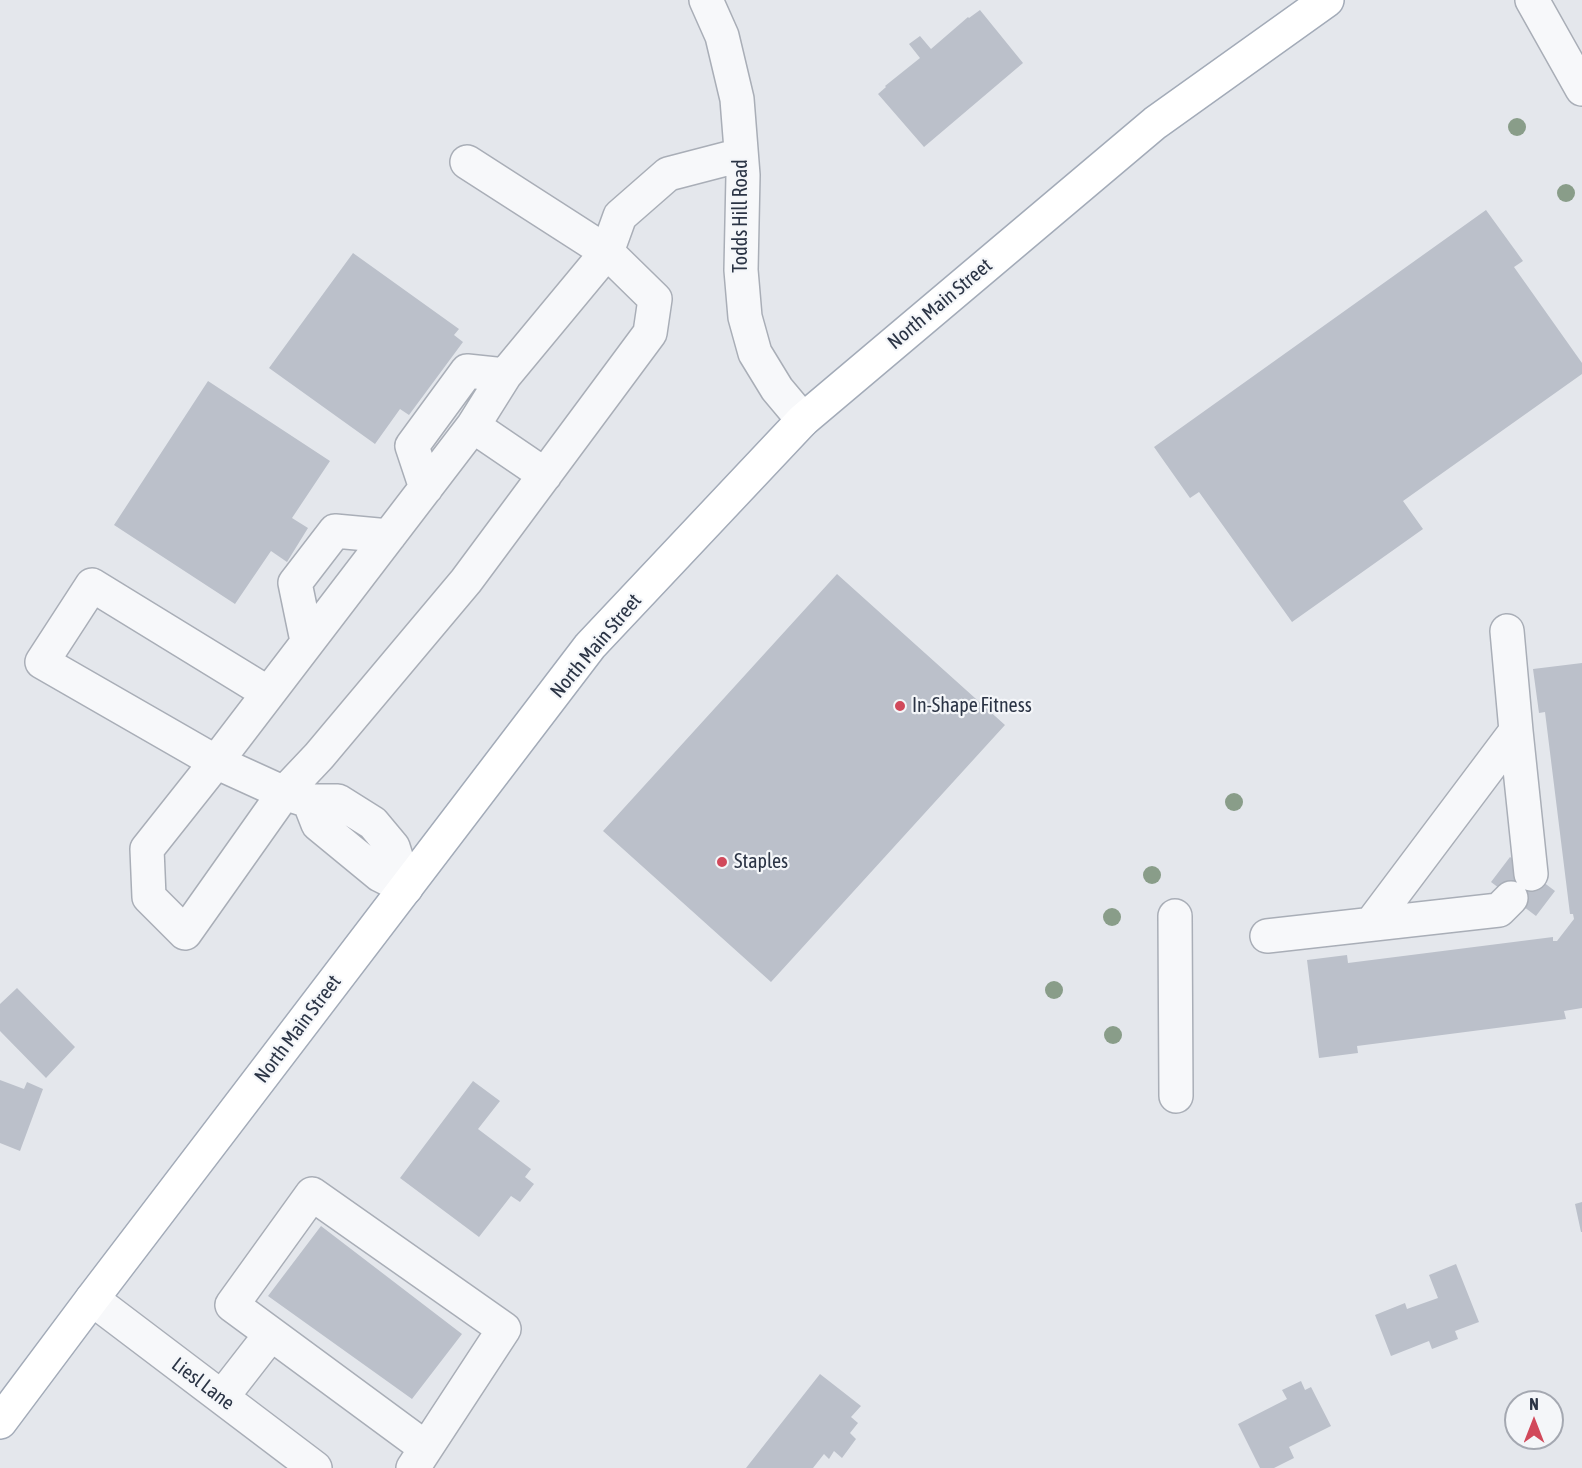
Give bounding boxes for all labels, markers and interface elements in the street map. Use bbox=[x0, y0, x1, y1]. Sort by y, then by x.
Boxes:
street label: Todds Hill Road bbox=[729, 159, 753, 273]
street label: North Main Street bbox=[883, 253, 997, 355]
street label: North Main Street bbox=[545, 589, 647, 703]
place label: In-Shape Fitness bbox=[912, 694, 1032, 718]
marker: In-Shape Fitness bbox=[893, 699, 907, 713]
place label: Staples bbox=[734, 850, 788, 874]
marker: Staples bbox=[715, 855, 729, 869]
street label: North Main Street bbox=[250, 970, 346, 1088]
street label: Liesl Lane bbox=[167, 1353, 239, 1415]
north arrow bbox=[1504, 1390, 1564, 1450]
text: N bbox=[1529, 1395, 1539, 1413]

